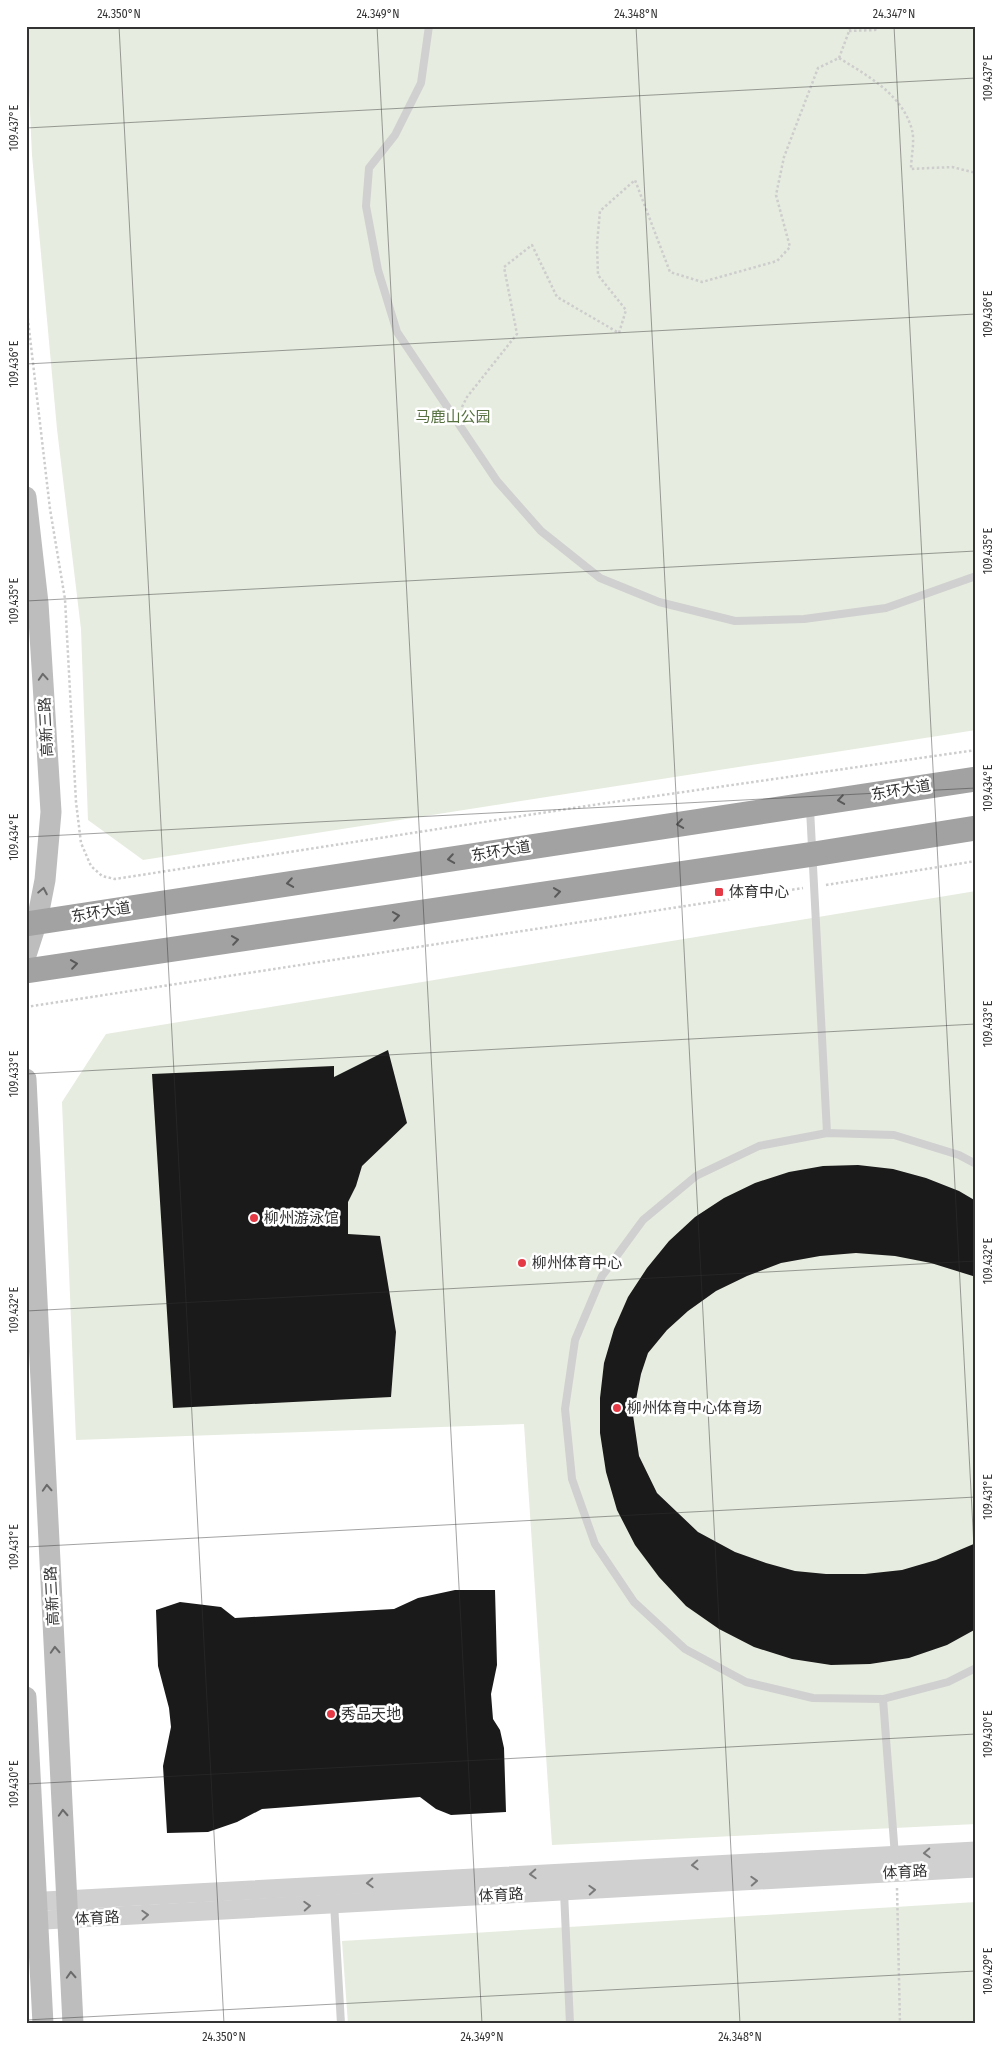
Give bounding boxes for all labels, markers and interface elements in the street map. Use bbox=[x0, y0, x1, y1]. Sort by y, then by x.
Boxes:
text: 24.350°N bbox=[97, 7, 141, 21]
text: 24.349°N bbox=[356, 7, 400, 21]
text: 24.348°N bbox=[614, 7, 658, 21]
text: 24.347°N bbox=[873, 7, 915, 21]
text: 109.437°E bbox=[981, 55, 995, 101]
text: 109.437°E bbox=[7, 105, 21, 151]
text: 109.436°E bbox=[981, 290, 995, 337]
text: 109.436°E bbox=[7, 340, 21, 387]
park label: 马鹿山公园 bbox=[415, 408, 491, 426]
text: 109.435°E bbox=[981, 527, 995, 574]
text: 109.435°E bbox=[7, 577, 21, 624]
one-way arrow bbox=[37, 672, 48, 680]
street label: 高新三路 bbox=[35, 697, 57, 757]
text: 109.434°E bbox=[981, 764, 995, 811]
street label: 东环大道 bbox=[870, 776, 932, 804]
one-way arrow bbox=[837, 794, 845, 804]
text: 109.434°E bbox=[7, 813, 21, 860]
one-way arrow bbox=[676, 818, 684, 829]
street label: 东环大道 bbox=[470, 837, 532, 865]
one-way arrow bbox=[446, 853, 455, 863]
one-way arrow bbox=[286, 877, 294, 888]
place label: 体育中心 bbox=[729, 883, 789, 901]
marker: 体育中心 bbox=[713, 886, 725, 898]
one-way arrow bbox=[37, 887, 48, 895]
one-way arrow bbox=[553, 887, 561, 898]
street label: 东环大道 bbox=[70, 898, 132, 926]
one-way arrow bbox=[392, 911, 400, 922]
one-way arrow bbox=[232, 935, 240, 946]
one-way arrow bbox=[71, 959, 79, 970]
text: 109.433°E bbox=[981, 1000, 995, 1047]
text: 109.433°E bbox=[7, 1050, 21, 1097]
place label: 柳州游泳馆 bbox=[264, 1209, 339, 1227]
marker: 柳州游泳馆 bbox=[248, 1212, 260, 1224]
text: 109.432°E bbox=[981, 1237, 995, 1284]
place label: 柳州体育中心 bbox=[532, 1254, 622, 1272]
marker: 柳州体育中心 bbox=[516, 1257, 528, 1269]
text: 109.432°E bbox=[7, 1286, 21, 1333]
place label: 柳州体育中心体育场 bbox=[627, 1399, 762, 1417]
marker: 柳州体育中心体育场 bbox=[611, 1402, 623, 1414]
text: 109.431°E bbox=[981, 1474, 995, 1520]
one-way arrow bbox=[41, 1484, 52, 1492]
text: 109.431°E bbox=[7, 1524, 21, 1570]
street label: 高新三路 bbox=[41, 1566, 63, 1626]
one-way arrow bbox=[49, 1646, 60, 1654]
place label: 秀品天地 bbox=[341, 1705, 401, 1723]
marker: 秀品天地 bbox=[325, 1708, 337, 1720]
text: 109.430°E bbox=[981, 1710, 995, 1758]
text: 109.430°E bbox=[7, 1760, 21, 1808]
one-way arrow bbox=[57, 1808, 68, 1816]
one-way arrow bbox=[923, 1848, 931, 1859]
one-way arrow bbox=[691, 1860, 699, 1871]
street label: 体育路 bbox=[882, 1862, 928, 1882]
one-way arrow bbox=[528, 1869, 536, 1880]
one-way arrow bbox=[750, 1875, 758, 1886]
one-way arrow bbox=[366, 1877, 374, 1888]
street label: 体育路 bbox=[478, 1885, 524, 1905]
one-way arrow bbox=[588, 1885, 596, 1896]
one-way arrow bbox=[303, 1901, 311, 1912]
street label: 体育路 bbox=[74, 1908, 120, 1928]
one-way arrow bbox=[141, 1910, 149, 1921]
text: 109.429°E bbox=[981, 1947, 995, 1994]
one-way arrow bbox=[65, 1971, 76, 1979]
text: 24.350°N bbox=[202, 2030, 246, 2044]
text: 24.349°N bbox=[460, 2030, 504, 2044]
text: 24.348°N bbox=[718, 2030, 762, 2044]

